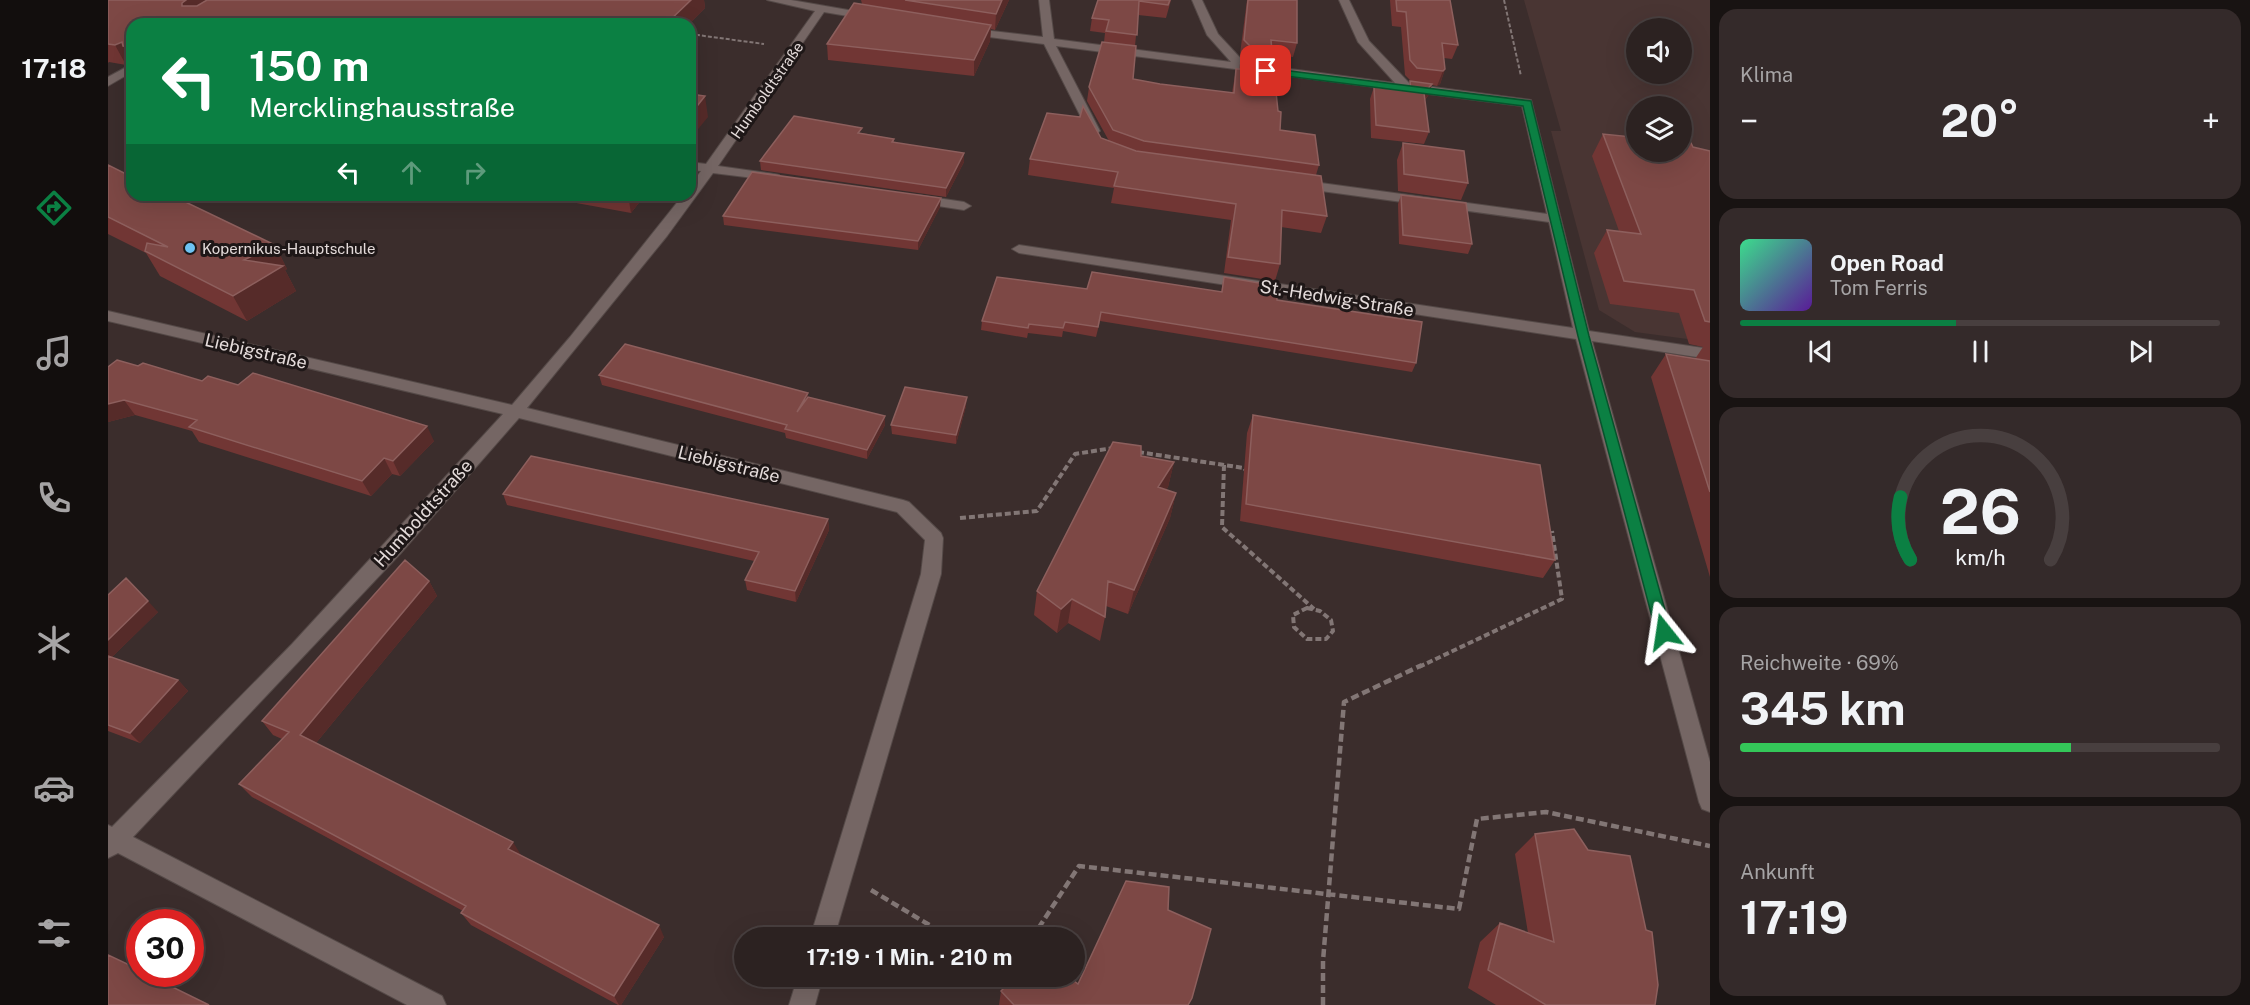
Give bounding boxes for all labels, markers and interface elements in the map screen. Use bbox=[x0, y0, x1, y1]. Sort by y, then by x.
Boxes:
map controls bbox=[1626, 18, 1692, 162]
button: sound bbox=[1626, 18, 1692, 84]
street label: Humboldtstraße bbox=[727, 38, 807, 142]
text: 150 m bbox=[249, 41, 369, 90]
icon: left bbox=[150, 42, 228, 120]
pin bbox=[1240, 45, 1291, 96]
text: 17:18 bbox=[21, 52, 87, 84]
icon: arrive bbox=[1249, 54, 1282, 87]
text: Klima bbox=[1740, 63, 1793, 87]
text: Mercklinghausstraße bbox=[249, 91, 515, 123]
text: 20° bbox=[1941, 94, 2019, 147]
button: layers bbox=[1626, 96, 1692, 162]
text: − bbox=[1740, 102, 1758, 140]
text: + bbox=[2202, 102, 2220, 140]
icon: left bbox=[332, 156, 365, 189]
icon: ahead bbox=[395, 156, 428, 189]
icon: right bbox=[458, 156, 491, 189]
icon: directions bbox=[33, 187, 75, 229]
place label: Kopernikus-Hauptschule bbox=[202, 240, 376, 257]
marker: Kopernikus-Hauptschule bbox=[183, 241, 197, 255]
text: Open Road bbox=[1830, 250, 1944, 276]
street label: St.-Hedwig-Straße bbox=[1258, 275, 1416, 321]
text: Tom Ferris bbox=[1830, 276, 1928, 300]
street label: Liebigstraße bbox=[203, 329, 309, 373]
icon: music bbox=[33, 332, 75, 374]
icon: previous bbox=[1804, 335, 1837, 368]
icon: pause bbox=[1964, 335, 1997, 368]
icon: next bbox=[2124, 335, 2157, 368]
street label: Liebigstraße bbox=[676, 441, 782, 487]
street label: Humboldtstraße bbox=[369, 455, 477, 571]
text: 26 bbox=[1940, 475, 2020, 548]
icon: phone bbox=[33, 477, 75, 519]
text: km/h bbox=[1955, 545, 2005, 570]
position arrow bbox=[1632, 600, 1696, 664]
icon: climate bbox=[33, 622, 75, 664]
text: Reichweite · 69% bbox=[1740, 651, 1899, 675]
text: 345 km bbox=[1740, 682, 1906, 735]
icon: car bbox=[33, 767, 75, 809]
text: Ankunft bbox=[1740, 860, 1815, 884]
text: 17:19 bbox=[1740, 891, 1848, 944]
speed limit sign: 30 bbox=[126, 909, 204, 987]
icon: filters bbox=[33, 912, 75, 954]
text: 17:19 · 1 Min. · 210 m bbox=[807, 944, 1012, 970]

